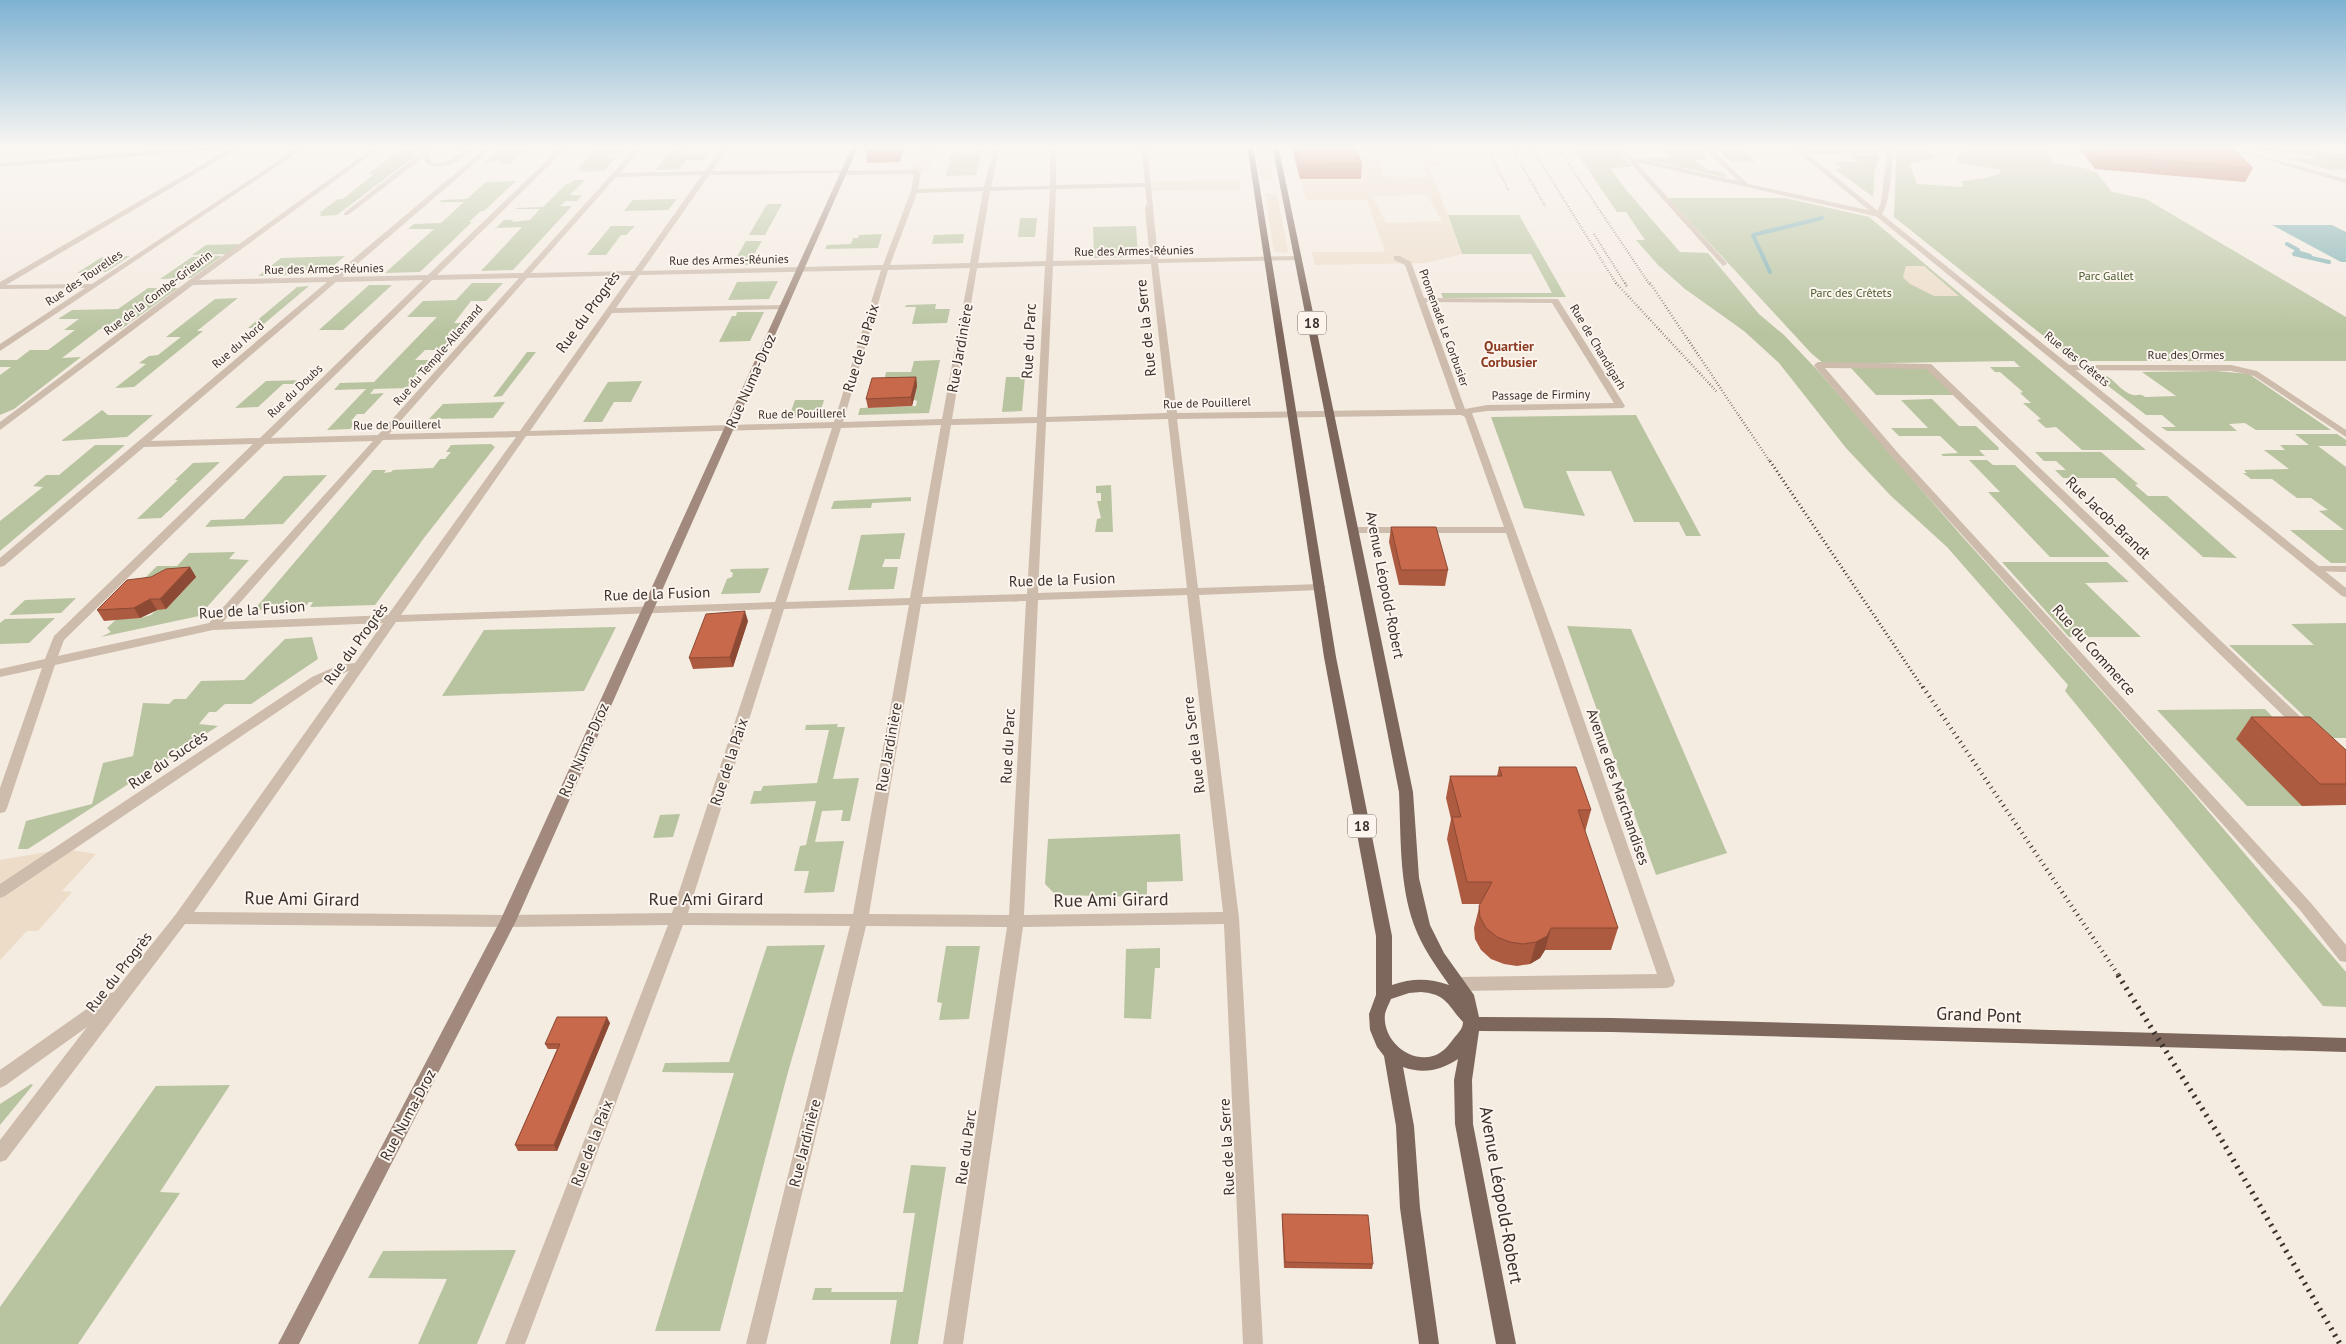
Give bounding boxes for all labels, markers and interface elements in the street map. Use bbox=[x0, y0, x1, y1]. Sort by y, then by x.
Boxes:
street label: Rue des Armes-Réunies bbox=[1074, 242, 1194, 259]
street label: Rue des Tourelles bbox=[42, 246, 125, 309]
street label: Rue de la Combe-Grieurin bbox=[101, 247, 215, 338]
street label: Rue des Armes-Réunies bbox=[669, 251, 789, 268]
street label: Rue des Armes-Réunies bbox=[264, 260, 384, 277]
street label: Rue du Progrès bbox=[551, 267, 624, 356]
street label: Promenade Le Corbusier bbox=[1416, 267, 1473, 389]
park label: Parc Gallet bbox=[2078, 268, 2134, 283]
street label: Rue de la Serre bbox=[1131, 279, 1160, 377]
park label: Parc des Crêtets bbox=[1810, 285, 1892, 300]
street label: Rue du Temple-Allemand bbox=[390, 301, 486, 408]
street label: Rue de la Paix bbox=[838, 301, 883, 394]
street label: Rue de Chandigarh bbox=[1567, 301, 1630, 392]
street label: Rue Jardinière bbox=[942, 302, 977, 394]
street label: Rue du Parc bbox=[1017, 302, 1040, 379]
road number: 18 bbox=[1298, 312, 1326, 334]
street label: Rue du Nord bbox=[209, 318, 267, 371]
street label: Rue des Crêtets bbox=[2042, 328, 2113, 389]
street label: Rue Numa-Droz bbox=[721, 331, 780, 431]
district label: Quartier Corbusier bbox=[1481, 337, 1537, 371]
street label: Rue des Ormes bbox=[2148, 347, 2224, 362]
street label: Rue du Doubs bbox=[264, 361, 325, 421]
street label: Passage de Firminy bbox=[1492, 386, 1591, 403]
street label: Rue de Pouillerel bbox=[1163, 393, 1252, 412]
street label: Rue de Pouillerel bbox=[758, 405, 846, 422]
street label: Rue de Pouillerel bbox=[353, 416, 441, 433]
street label: Rue Jacob-Brandt bbox=[2062, 472, 2155, 563]
street label: Avenue Léopold-Robert bbox=[1362, 510, 1409, 660]
street label: Rue de la Fusion bbox=[1008, 568, 1116, 591]
street label: Rue de la Fusion bbox=[603, 582, 711, 605]
street label: Rue de la Fusion bbox=[198, 596, 306, 623]
street label: Rue du Progrès bbox=[319, 599, 392, 688]
street label: Rue du Commerce bbox=[2049, 600, 2140, 699]
street label: Rue de la Serre bbox=[1178, 696, 1209, 795]
street label: Rue Numa-Droz bbox=[554, 700, 613, 800]
street label: Rue Jardinière bbox=[871, 701, 906, 793]
street label: Avenue des Marchandises bbox=[1583, 706, 1654, 868]
street label: Rue du Parc bbox=[996, 707, 1019, 784]
street label: Rue de la Paix bbox=[705, 715, 752, 808]
street label: Rue du Succès bbox=[124, 726, 211, 793]
road number: 18 bbox=[1348, 814, 1376, 838]
street label: Rue Ami Girard bbox=[244, 886, 360, 911]
street label: Rue Ami Girard bbox=[648, 887, 764, 910]
street label: Rue Ami Girard bbox=[1053, 887, 1169, 912]
street label: Rue du Progrès bbox=[81, 928, 156, 1016]
street label: Grand Pont bbox=[1936, 1002, 2022, 1027]
street label: Rue Numa-Droz bbox=[375, 1066, 440, 1164]
street label: Rue de la Paix bbox=[566, 1097, 617, 1189]
street label: Rue Jardinière bbox=[784, 1097, 825, 1189]
street label: Rue de la Serre bbox=[1214, 1098, 1239, 1196]
street label: Avenue Léopold-Robert bbox=[1475, 1104, 1528, 1285]
street label: Rue du Parc bbox=[951, 1108, 980, 1186]

